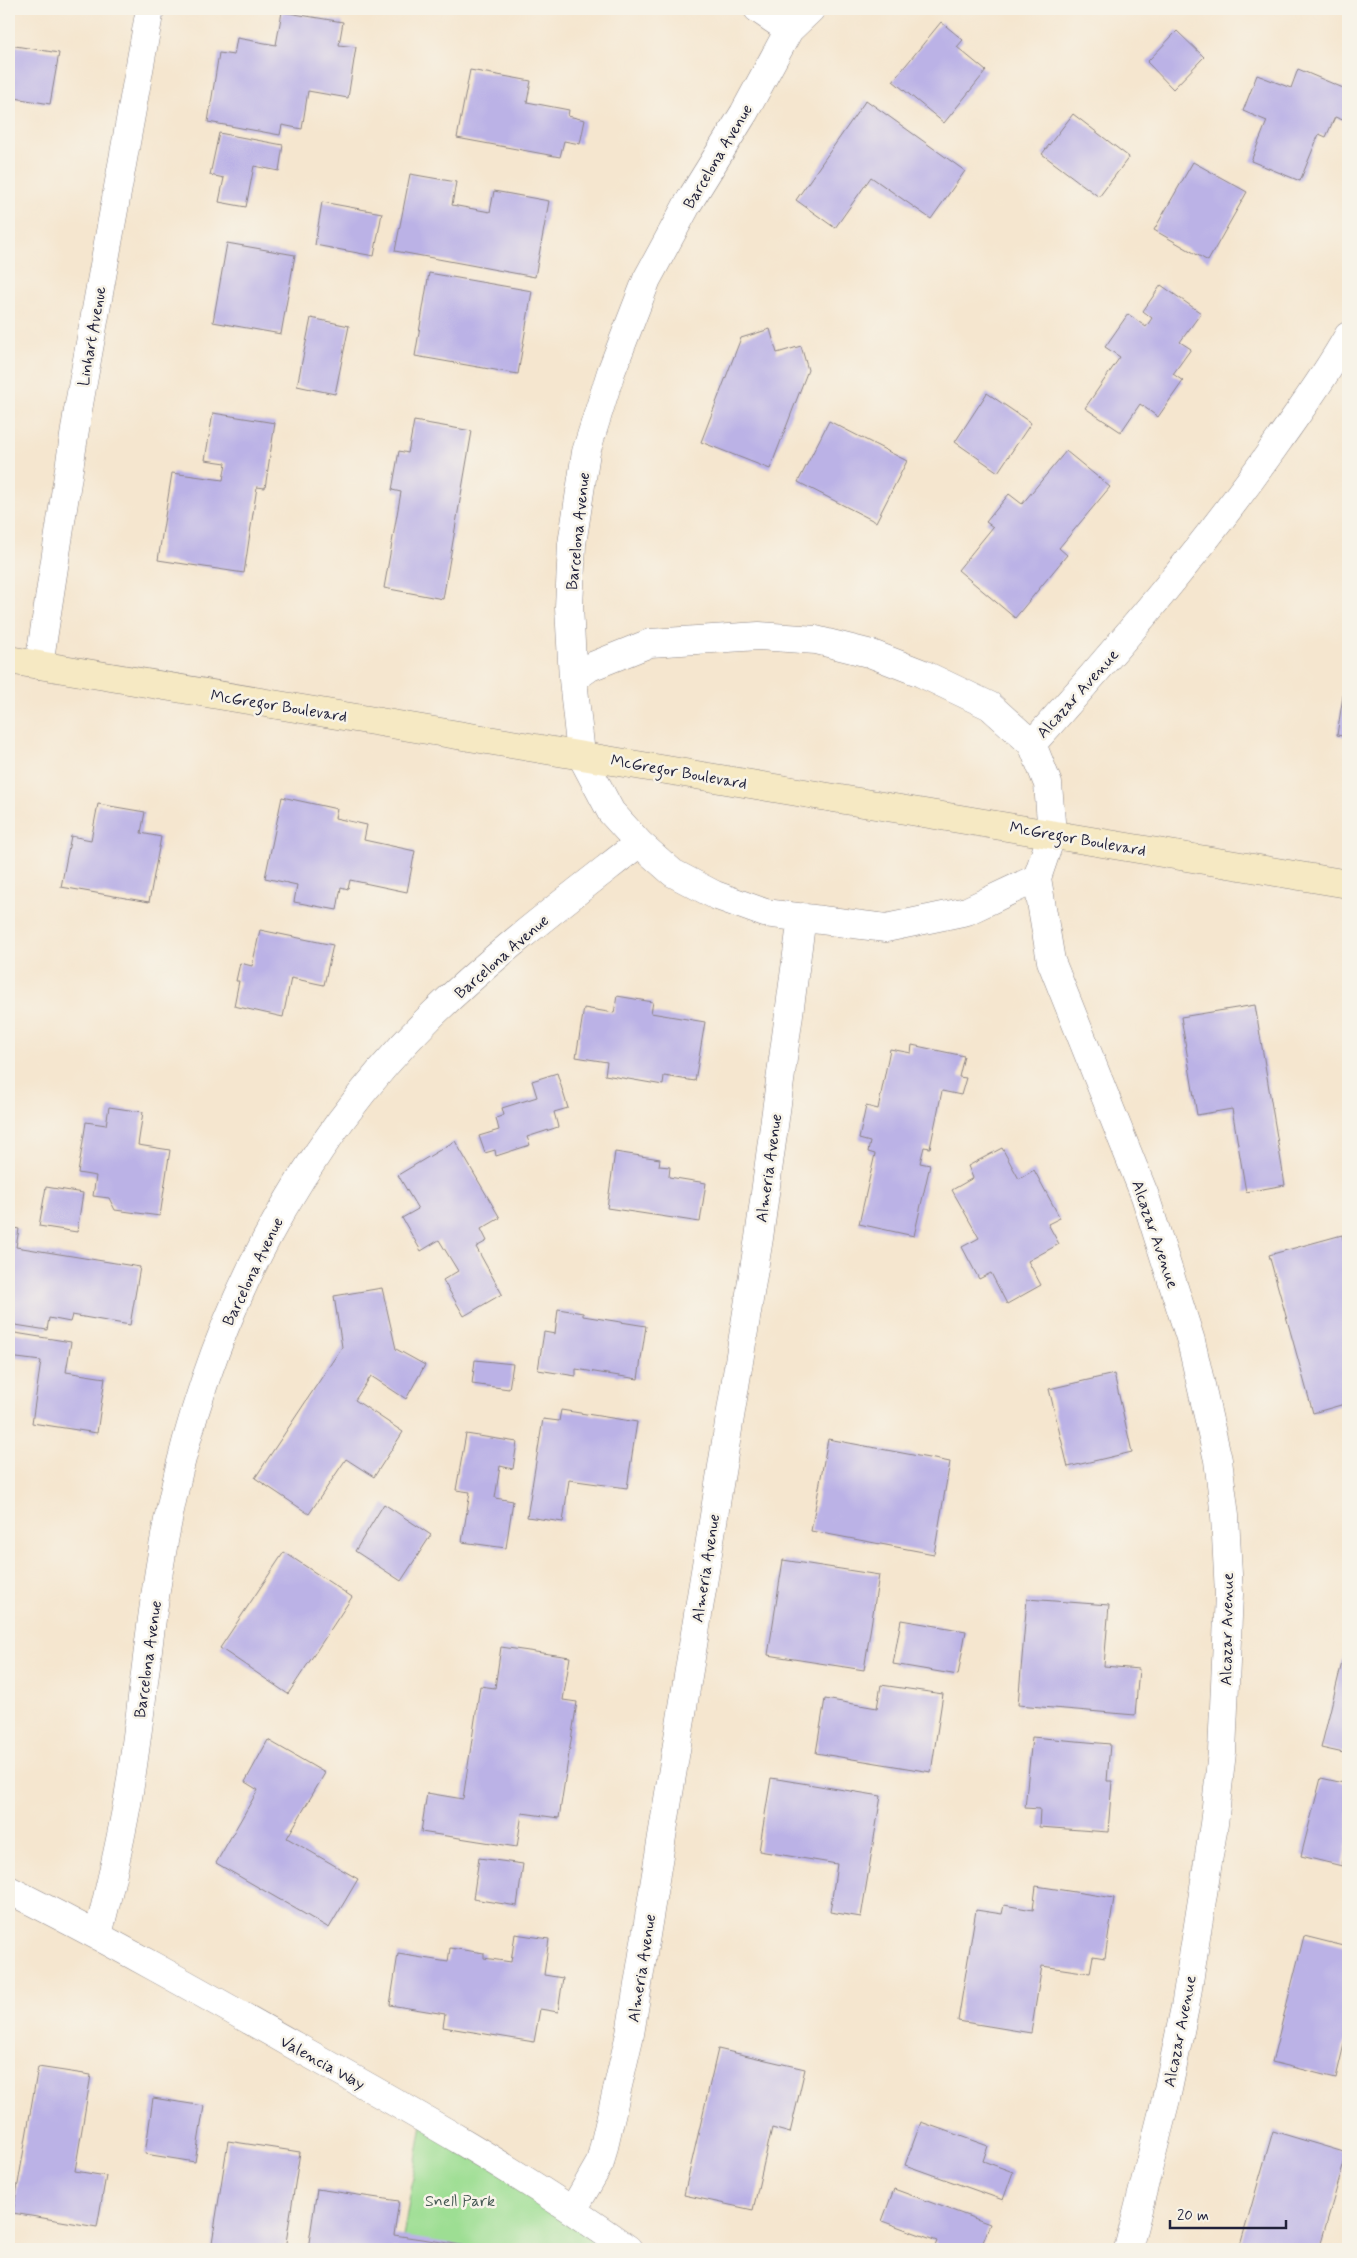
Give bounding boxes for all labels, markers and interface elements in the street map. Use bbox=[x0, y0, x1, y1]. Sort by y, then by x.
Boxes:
street label: Barcelona Avenue bbox=[679, 101, 758, 213]
street label: Linhart Avenue bbox=[73, 284, 112, 388]
street label: Barcelona Avenue bbox=[562, 471, 595, 591]
street label: Alcazar Avenue bbox=[1032, 645, 1124, 743]
street label: McGregor Boulevard bbox=[209, 685, 349, 729]
street label: McGregor Boulevard bbox=[609, 750, 749, 796]
street label: McGregor Boulevard bbox=[1008, 817, 1148, 863]
street label: Barcelona Avenue bbox=[450, 910, 554, 1004]
street label: Almeria Avenue bbox=[751, 1113, 787, 1224]
street label: Alcazar Avenue bbox=[1126, 1178, 1183, 1291]
street label: Barcelona Avenue bbox=[218, 1214, 289, 1329]
street label: Almeria Avenue bbox=[688, 1513, 725, 1624]
street label: Alcazar Avenue bbox=[1216, 1572, 1239, 1686]
street label: Barcelona Avenue bbox=[130, 1599, 167, 1719]
street label: Almeria Avenue bbox=[624, 1913, 661, 2024]
street label: Alcazar Avenue bbox=[1159, 1974, 1202, 2089]
street label: Valencia Way bbox=[276, 2031, 369, 2095]
park label: Snell Park bbox=[425, 2191, 495, 2212]
scale bar bbox=[1170, 2198, 1286, 2230]
text: 20 m bbox=[1177, 2206, 1209, 2226]

